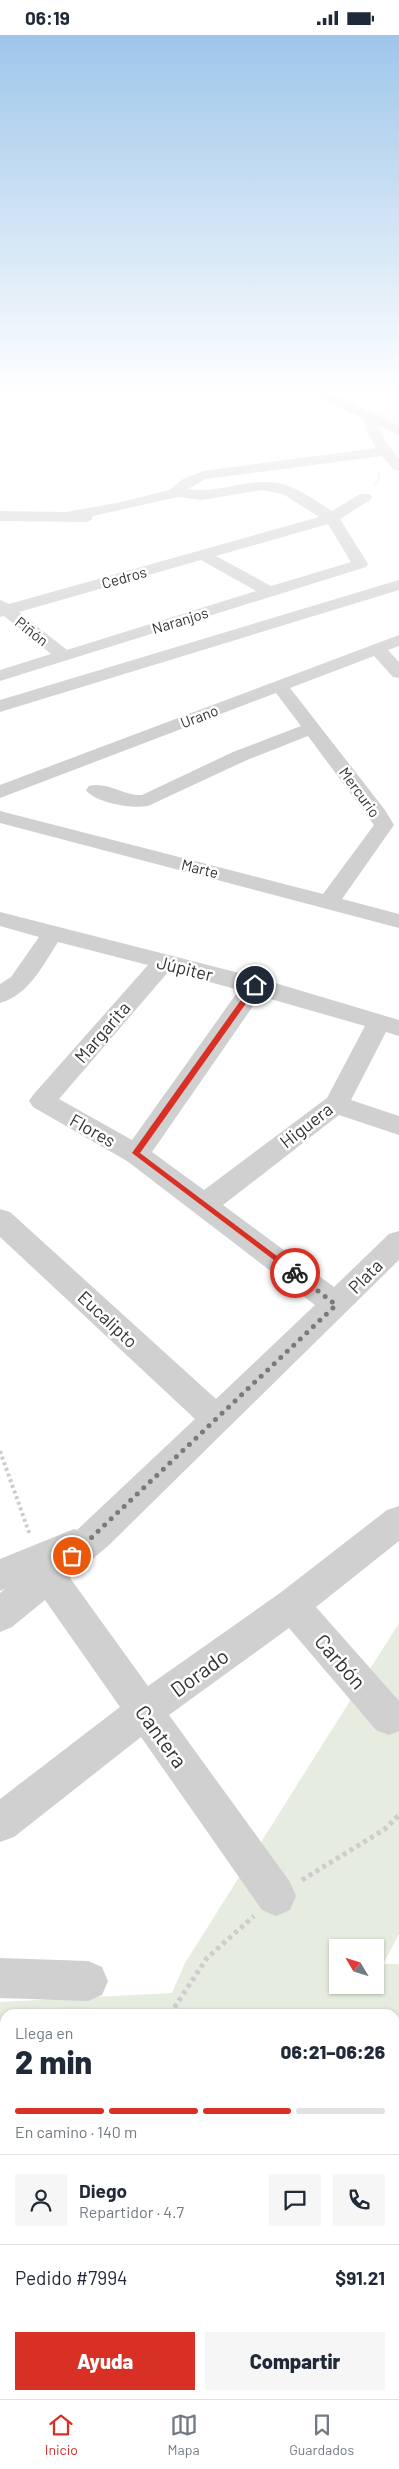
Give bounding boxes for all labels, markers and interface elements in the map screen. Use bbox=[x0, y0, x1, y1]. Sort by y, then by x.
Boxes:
text: 06:19 bbox=[25, 6, 70, 29]
street label: Cedros bbox=[99, 562, 149, 592]
street label: Naranjos bbox=[150, 603, 210, 637]
street label: Piñón bbox=[12, 613, 52, 649]
street label: Urano bbox=[178, 701, 220, 731]
street label: Mercurio bbox=[336, 763, 384, 821]
street label: Marte bbox=[180, 855, 220, 881]
street label: Júpiter bbox=[155, 950, 216, 986]
pin bbox=[234, 964, 276, 1006]
icon: home bbox=[241, 971, 269, 999]
street label: Margarita bbox=[69, 997, 135, 1067]
street label: Higuera bbox=[275, 1098, 337, 1152]
street label: Flores bbox=[66, 1109, 120, 1151]
courier bbox=[270, 1248, 320, 1298]
street label: Plata bbox=[343, 1254, 387, 1298]
icon: bike bbox=[281, 1259, 309, 1287]
street label: Eucalipto bbox=[73, 1286, 143, 1352]
pin bbox=[51, 1535, 93, 1577]
icon: bag bbox=[58, 1542, 86, 1570]
street label: Carbón bbox=[310, 1628, 372, 1694]
street label: Dorado bbox=[165, 1643, 233, 1701]
street label: Cantera bbox=[131, 1700, 193, 1772]
north arrow bbox=[329, 1939, 384, 1994]
map controls bbox=[329, 1939, 384, 1994]
text: Llega en bbox=[15, 2023, 73, 2042]
text: 06:21–06:26 bbox=[281, 2040, 385, 2063]
text: 2 min bbox=[15, 2042, 92, 2080]
text: En camino · 140 m bbox=[15, 2122, 137, 2141]
button: person bbox=[15, 2174, 67, 2226]
button: chat bbox=[269, 2174, 321, 2226]
button: phone bbox=[333, 2174, 385, 2226]
text: Diego bbox=[79, 2179, 127, 2202]
text: Repartidor · 4.7 bbox=[79, 2202, 184, 2221]
text: Pedido #7994 bbox=[15, 2266, 128, 2289]
text: $91.21 bbox=[335, 2266, 385, 2289]
button: Ayuda bbox=[15, 2332, 195, 2390]
button: Compartir bbox=[205, 2332, 385, 2390]
tab: Inicio bbox=[45, 2411, 78, 2458]
tab: Mapa bbox=[168, 2411, 200, 2458]
tab: Guardados bbox=[289, 2411, 354, 2458]

